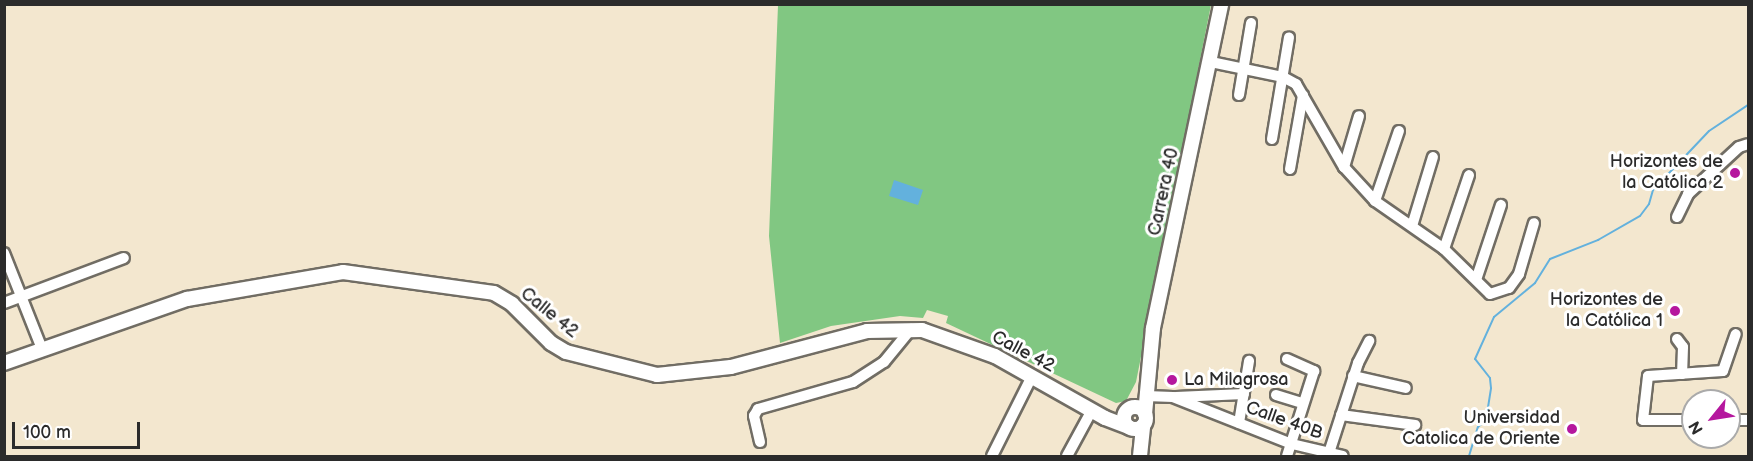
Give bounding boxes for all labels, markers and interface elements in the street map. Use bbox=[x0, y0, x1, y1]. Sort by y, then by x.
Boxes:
street label: Carrera 40 bbox=[1144, 146, 1184, 238]
place label: Horizontes de la Católica 2 bbox=[1610, 152, 1723, 195]
marker: Horizontes de la Católica 2 bbox=[1728, 166, 1742, 180]
street label: Calle 42 bbox=[516, 283, 582, 343]
place label: Horizontes de la Católica 1 bbox=[1550, 290, 1663, 332]
marker: Horizontes de la Católica 1 bbox=[1668, 304, 1682, 318]
street label: Calle 42 bbox=[988, 326, 1058, 378]
place label: La Milagrosa bbox=[1184, 369, 1289, 391]
marker: La Milagrosa bbox=[1165, 373, 1179, 387]
north arrow bbox=[1681, 389, 1741, 449]
street label: Calle 40B bbox=[1243, 397, 1325, 445]
place label: Universidad Catolica de Oriente bbox=[1402, 408, 1560, 450]
scale bar bbox=[15, 410, 142, 448]
text: N bbox=[1685, 417, 1708, 437]
text: 100 m bbox=[23, 422, 71, 443]
marker: Universidad Catolica de Oriente bbox=[1565, 422, 1579, 436]

